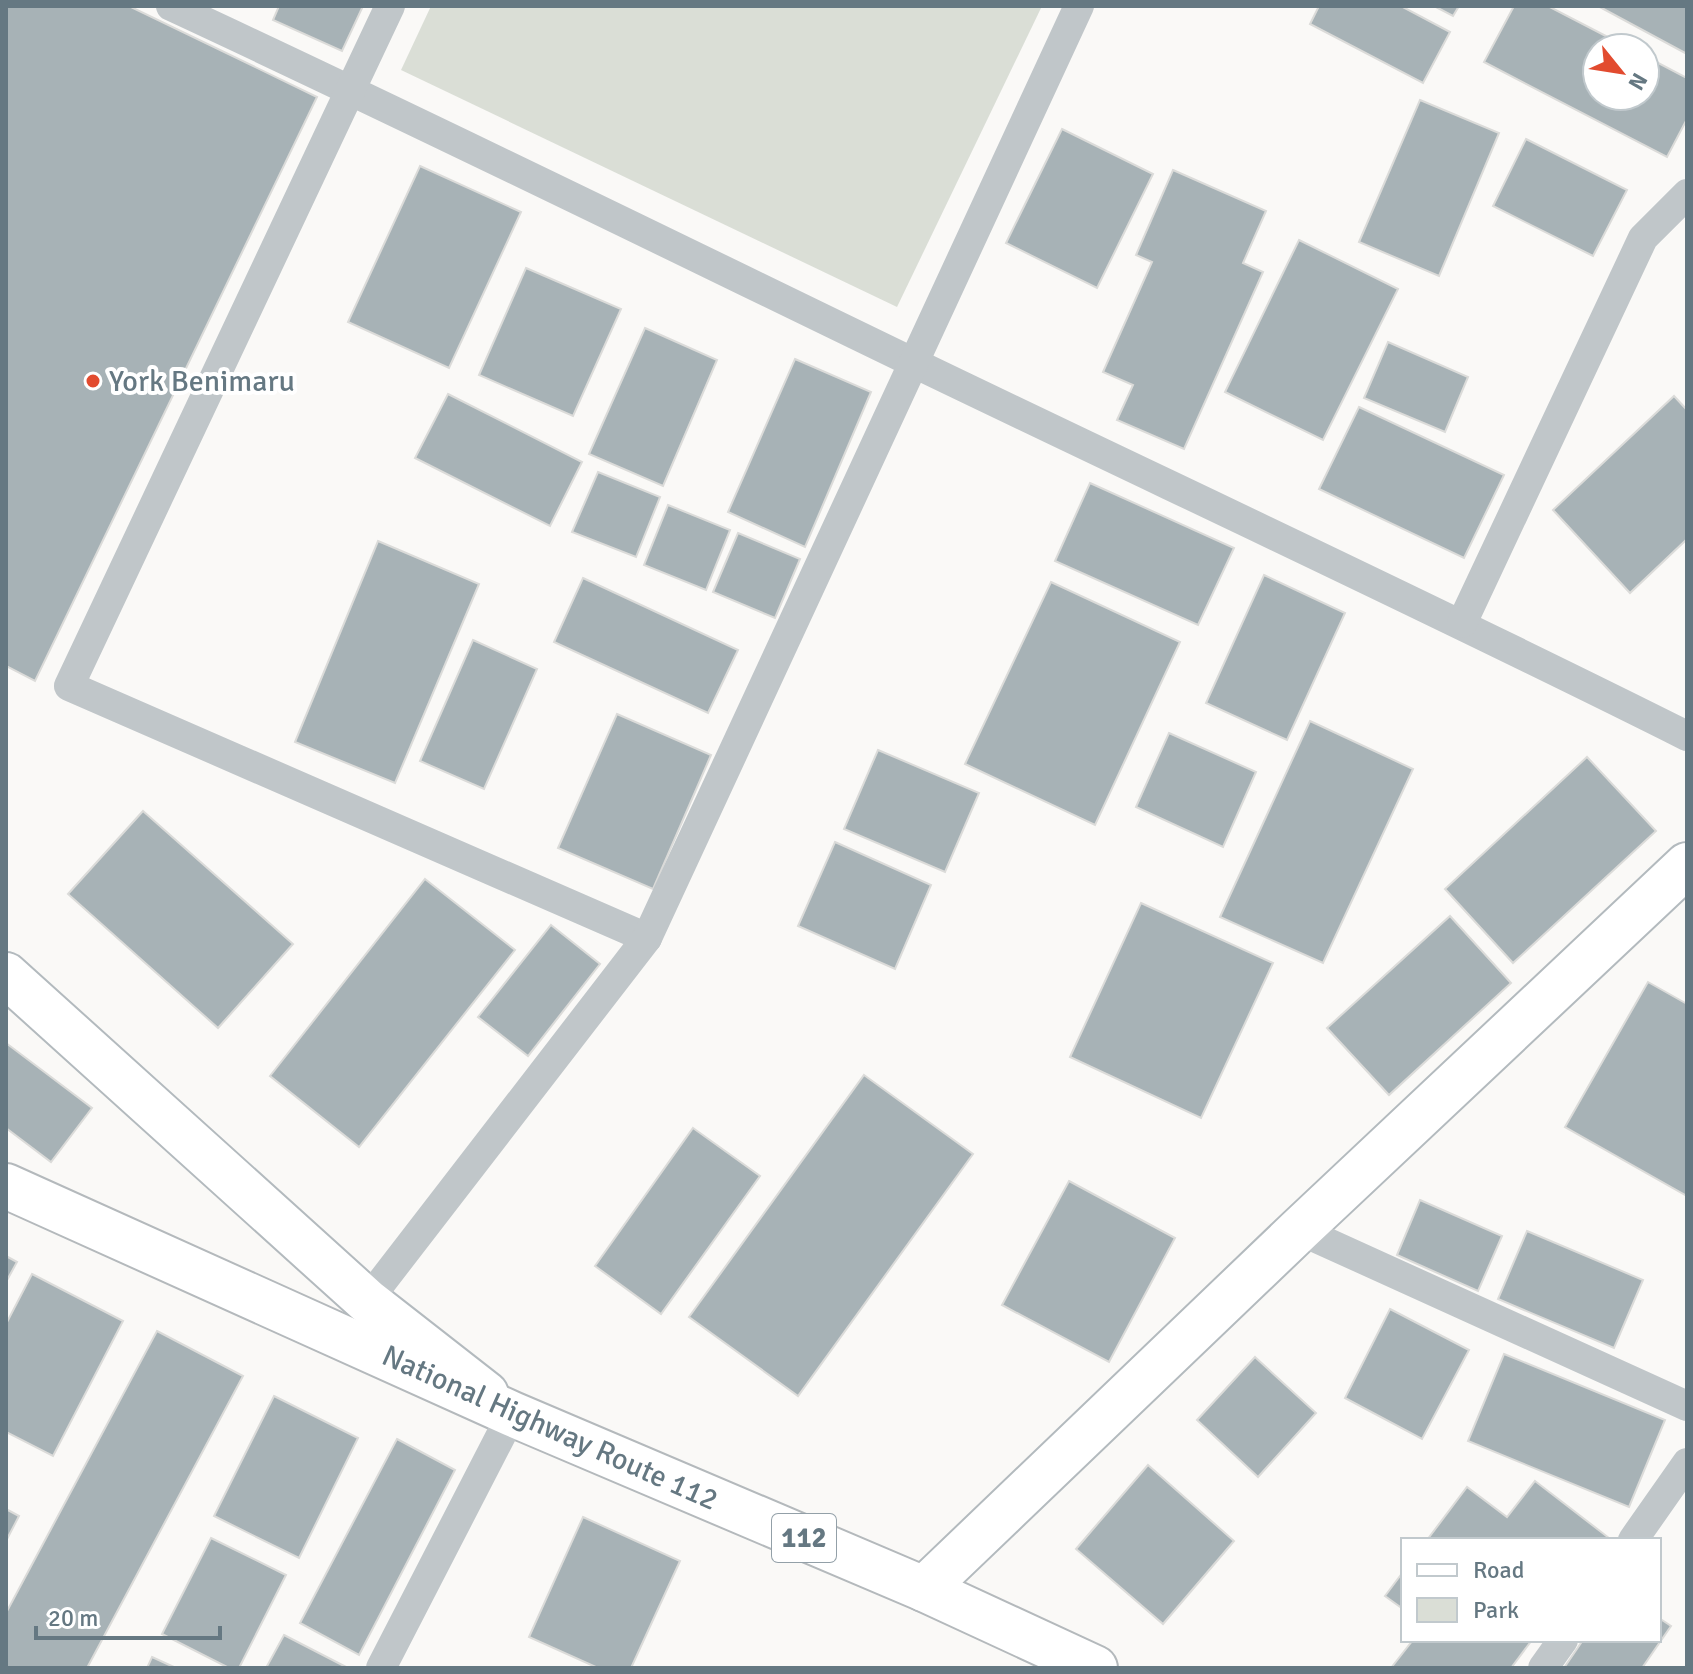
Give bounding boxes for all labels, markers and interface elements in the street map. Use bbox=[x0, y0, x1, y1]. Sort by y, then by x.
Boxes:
north arrow bbox=[1581, 32, 1661, 112]
text: N bbox=[1622, 68, 1653, 95]
place label: York Benimaru bbox=[109, 363, 295, 400]
marker: York Benimaru bbox=[84, 372, 102, 390]
street label: National Highway Route 112 bbox=[376, 1337, 724, 1519]
road number: 112 bbox=[772, 1514, 836, 1562]
legend bbox=[1401, 1538, 1661, 1642]
text: Road bbox=[1473, 1555, 1524, 1585]
scale bar bbox=[36, 1590, 220, 1640]
text: Park bbox=[1473, 1595, 1519, 1625]
text: 20 m bbox=[48, 1603, 98, 1633]

